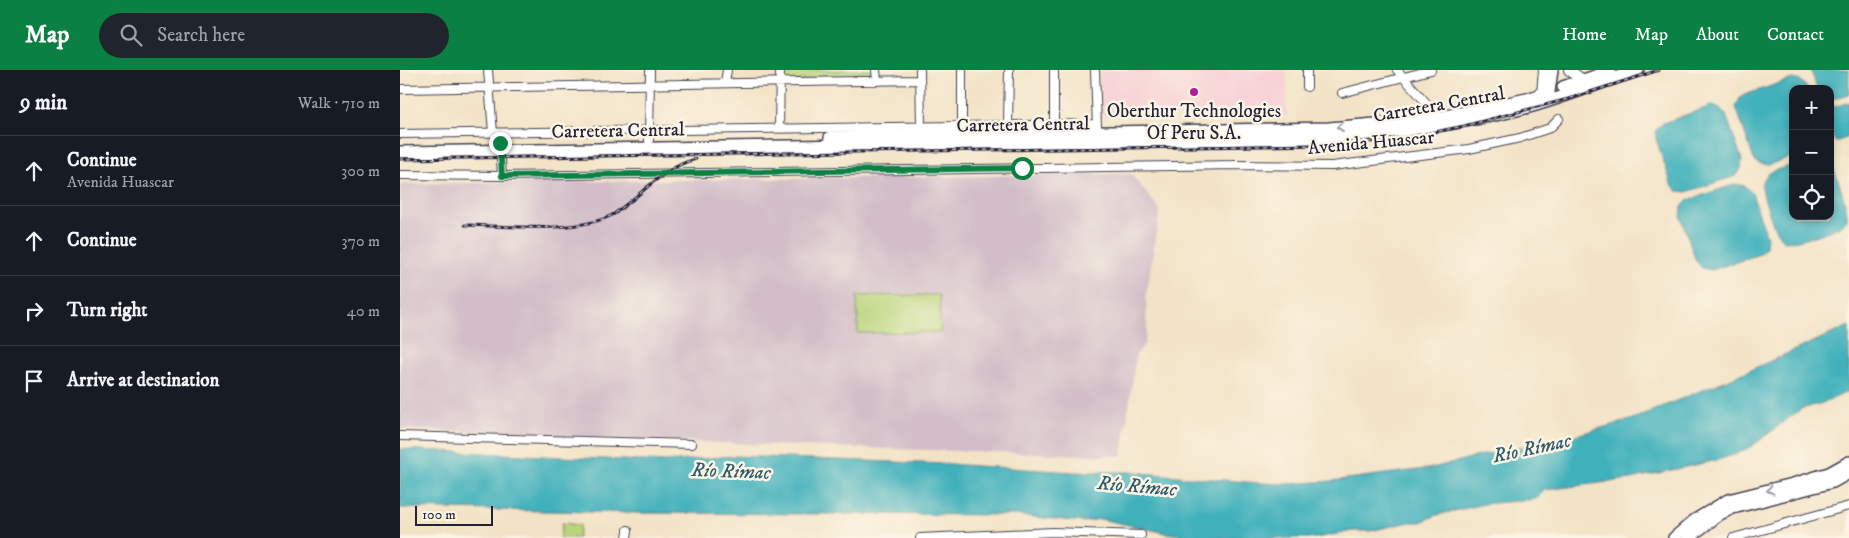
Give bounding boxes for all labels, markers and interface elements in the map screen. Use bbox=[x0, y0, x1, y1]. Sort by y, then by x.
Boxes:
search box bbox=[99, 13, 449, 58]
text: Map bbox=[25, 20, 69, 50]
icon: search bbox=[117, 21, 145, 49]
text: Search here bbox=[157, 24, 245, 47]
text: Home bbox=[1562, 24, 1607, 46]
text: Map bbox=[1635, 24, 1668, 46]
text: About bbox=[1696, 24, 1739, 46]
text: Contact bbox=[1767, 24, 1824, 46]
street label: Carretera Central bbox=[1371, 82, 1507, 128]
map controls bbox=[1789, 85, 1834, 220]
button: + bbox=[1789, 85, 1834, 130]
marker: Oberthur Technologies Of Peru S.A. bbox=[1188, 86, 1200, 98]
text: 9 min bbox=[20, 90, 67, 116]
text: Walk · 710 m bbox=[298, 93, 380, 113]
place label: Oberthur Technologies Of Peru S.A. bbox=[1107, 100, 1281, 145]
street label: Carretera Central bbox=[956, 112, 1090, 138]
street label: Carretera Central bbox=[551, 118, 685, 144]
one-way arrow bbox=[1336, 121, 1344, 132]
street label: Avenida Huascar bbox=[1307, 126, 1435, 160]
button: − bbox=[1789, 130, 1834, 175]
route end bbox=[489, 132, 512, 155]
text: Continue bbox=[67, 149, 137, 172]
icon: ahead bbox=[20, 157, 48, 185]
route start bbox=[1011, 157, 1034, 180]
text: 300 m bbox=[341, 161, 380, 181]
text: Avenida Huascar bbox=[67, 172, 174, 192]
button: locate bbox=[1789, 175, 1834, 220]
icon: ahead bbox=[20, 227, 48, 255]
text: Continue bbox=[67, 229, 137, 252]
text: 370 m bbox=[342, 231, 380, 251]
icon: right bbox=[20, 297, 48, 325]
text: Turn right bbox=[67, 299, 147, 322]
text: 40 m bbox=[347, 301, 380, 321]
icon: arrive bbox=[20, 367, 48, 395]
text: Arrive at destination bbox=[67, 369, 219, 392]
water label: Río Rímac bbox=[1490, 428, 1574, 470]
water label: Río Rímac bbox=[690, 458, 772, 486]
water label: Río Rímac bbox=[1095, 471, 1179, 503]
one-way arrow bbox=[1767, 484, 1775, 494]
scale bar bbox=[415, 503, 492, 526]
text: 100 m bbox=[422, 506, 456, 524]

